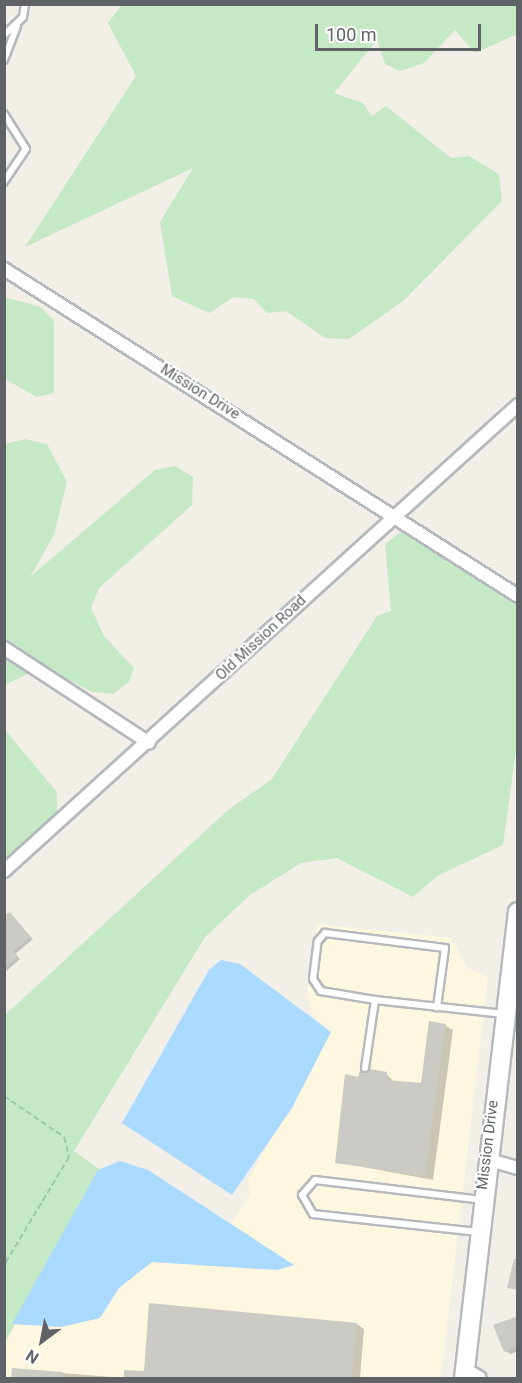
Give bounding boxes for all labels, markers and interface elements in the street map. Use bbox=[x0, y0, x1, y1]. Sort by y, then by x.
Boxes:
scale bar bbox=[318, 12, 484, 50]
text: 100 m bbox=[326, 24, 377, 45]
street label: Mission Drive bbox=[157, 360, 243, 424]
street label: Old Mission Road bbox=[212, 592, 310, 684]
street label: Mission Drive bbox=[474, 1099, 502, 1191]
north arrow bbox=[12, 1311, 72, 1371]
text: N bbox=[22, 1346, 42, 1368]

